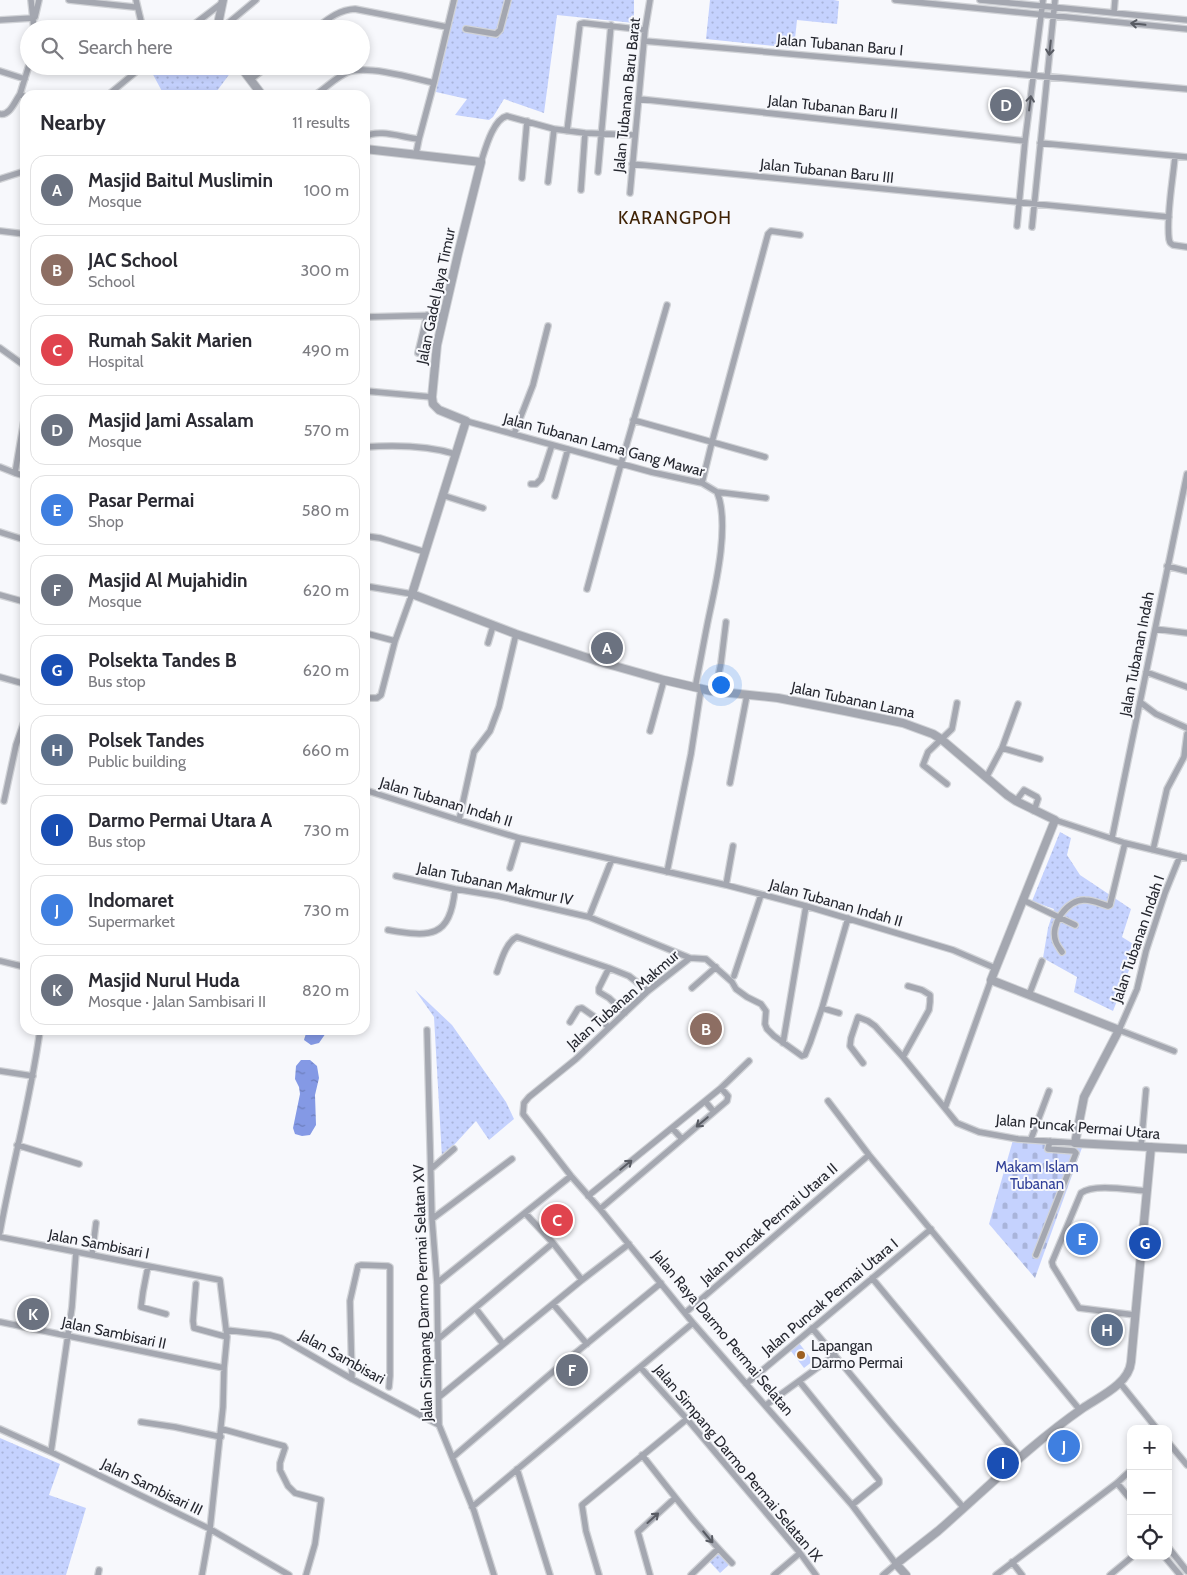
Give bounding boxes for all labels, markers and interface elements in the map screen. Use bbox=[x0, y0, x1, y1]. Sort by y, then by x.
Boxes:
street label: Jalan Tubanan Baru Barat bbox=[610, 17, 644, 174]
one-way arrow bbox=[1131, 19, 1147, 29]
search box bbox=[20, 20, 370, 75]
street label: Jalan Tubanan Baru I bbox=[775, 30, 904, 59]
icon: search bbox=[38, 34, 66, 62]
text: Search here bbox=[78, 36, 172, 59]
one-way arrow bbox=[1045, 40, 1055, 56]
pin: D bbox=[990, 86, 1022, 124]
street label: Jalan Tubanan Baru II bbox=[766, 91, 899, 123]
one-way arrow bbox=[1025, 95, 1035, 111]
text: Nearby bbox=[40, 110, 106, 135]
text: 11 results bbox=[292, 113, 350, 132]
street label: Jalan Tubanan Baru III bbox=[758, 155, 895, 187]
text: Masjid Baitul Muslimin bbox=[88, 169, 273, 192]
text: A bbox=[52, 181, 62, 200]
text: 100 m bbox=[304, 181, 349, 200]
text: Mosque bbox=[88, 192, 142, 211]
district label: KARANGPOH bbox=[618, 207, 732, 229]
street label: Jalan Gadel Jaya Timur bbox=[413, 226, 459, 367]
text: JAC School bbox=[88, 249, 178, 272]
text: B bbox=[52, 261, 62, 280]
text: 300 m bbox=[300, 261, 349, 280]
text: School bbox=[88, 272, 135, 291]
text: Rumah Sakit Marien bbox=[88, 329, 252, 352]
text: C bbox=[52, 341, 62, 360]
text: 490 m bbox=[302, 341, 349, 360]
text: Hospital bbox=[88, 352, 144, 371]
text: Masjid Jami Assalam bbox=[88, 409, 254, 432]
street label: Jalan Tubanan Lama Gang Mawar bbox=[500, 409, 707, 481]
text: D bbox=[51, 421, 63, 440]
text: 570 m bbox=[304, 421, 349, 440]
text: Mosque bbox=[88, 432, 142, 451]
text: Pasar Permai bbox=[88, 489, 194, 512]
text: E bbox=[52, 501, 62, 520]
text: 580 m bbox=[302, 501, 349, 520]
text: Shop bbox=[88, 512, 124, 531]
text: Masjid Al Mujahidin bbox=[88, 569, 247, 592]
text: F bbox=[53, 581, 61, 600]
text: 620 m bbox=[303, 581, 349, 600]
street label: Jalan Tubanan Indah bbox=[1116, 590, 1158, 719]
text: Mosque bbox=[88, 592, 142, 611]
pin: A bbox=[591, 629, 623, 667]
text: Polsekta Tandes B bbox=[88, 649, 237, 672]
text: G bbox=[52, 661, 62, 680]
text: 620 m bbox=[303, 661, 349, 680]
text: Bus stop bbox=[88, 672, 146, 691]
your location bbox=[708, 672, 734, 698]
street label: Jalan Tubanan Lama bbox=[789, 678, 917, 722]
text: Polsek Tandes bbox=[88, 729, 204, 752]
text: H bbox=[51, 741, 63, 760]
text: 660 m bbox=[302, 741, 349, 760]
text: Public building bbox=[88, 752, 186, 771]
street label: Jalan Tubanan Indah II bbox=[377, 773, 514, 831]
text: Darmo Permai Utara A bbox=[88, 809, 272, 832]
text: I bbox=[55, 821, 59, 840]
text: 730 m bbox=[303, 821, 349, 840]
text: Bus stop bbox=[88, 832, 146, 851]
street label: Jalan Tubanan Makmur IV bbox=[414, 858, 575, 909]
street label: Jalan Tubanan Indah I bbox=[1107, 873, 1168, 1006]
street label: Jalan Tubanan Indah II bbox=[766, 875, 905, 931]
text: Indomaret bbox=[88, 889, 174, 912]
text: J bbox=[55, 901, 59, 920]
text: 730 m bbox=[303, 901, 349, 920]
text: Supermarket bbox=[88, 912, 175, 931]
street label: Jalan Tubanan Makmur bbox=[563, 946, 683, 1054]
text: Masjid Nurul Huda bbox=[88, 969, 240, 992]
text: K bbox=[52, 981, 62, 1000]
text: 820 m bbox=[302, 981, 349, 1000]
text: Mosque · Jalan Sambisari II bbox=[88, 992, 266, 1011]
pin: B bbox=[690, 1010, 722, 1048]
street label: Jalan Puncak Permai Utara bbox=[994, 1111, 1162, 1143]
one-way arrow bbox=[695, 1116, 708, 1128]
park label: Makam Islam Tubanan bbox=[995, 1158, 1079, 1193]
one-way arrow bbox=[619, 1160, 632, 1171]
street label: Jalan Puncak Permai Utara II bbox=[696, 1160, 841, 1289]
street label: Jalan Simpang Darmo Permai Selatan XV bbox=[409, 1163, 437, 1423]
pin: C bbox=[541, 1201, 573, 1239]
pin: E bbox=[1066, 1220, 1098, 1258]
pin: G bbox=[1129, 1224, 1161, 1262]
street label: Jalan Sambisari I bbox=[46, 1225, 151, 1263]
street label: Jalan Puncak Permai Utara I bbox=[758, 1235, 902, 1360]
street label: Jalan Raya Darmo Permai Selatan bbox=[648, 1246, 797, 1419]
pin: K bbox=[17, 1295, 49, 1333]
pin: H bbox=[1091, 1311, 1123, 1349]
street label: Jalan Sambisari II bbox=[59, 1313, 168, 1353]
street label: Jalan Sambisari bbox=[295, 1326, 388, 1388]
place label: Lapangan Darmo Permai bbox=[811, 1337, 903, 1372]
marker: Lapangan Darmo Permai bbox=[795, 1349, 807, 1361]
pin: F bbox=[556, 1351, 588, 1389]
street label: Jalan Simpang Darmo Permai Selatan IX bbox=[649, 1360, 826, 1565]
map controls bbox=[1127, 1425, 1172, 1560]
button: + bbox=[1127, 1425, 1172, 1470]
pin: J bbox=[1048, 1427, 1080, 1465]
pin: I bbox=[987, 1444, 1019, 1482]
street label: Jalan Sambisari III bbox=[98, 1454, 205, 1519]
button: − bbox=[1127, 1470, 1172, 1515]
one-way arrow bbox=[646, 1512, 659, 1524]
button: locate bbox=[1127, 1515, 1172, 1560]
one-way arrow bbox=[703, 1530, 714, 1543]

